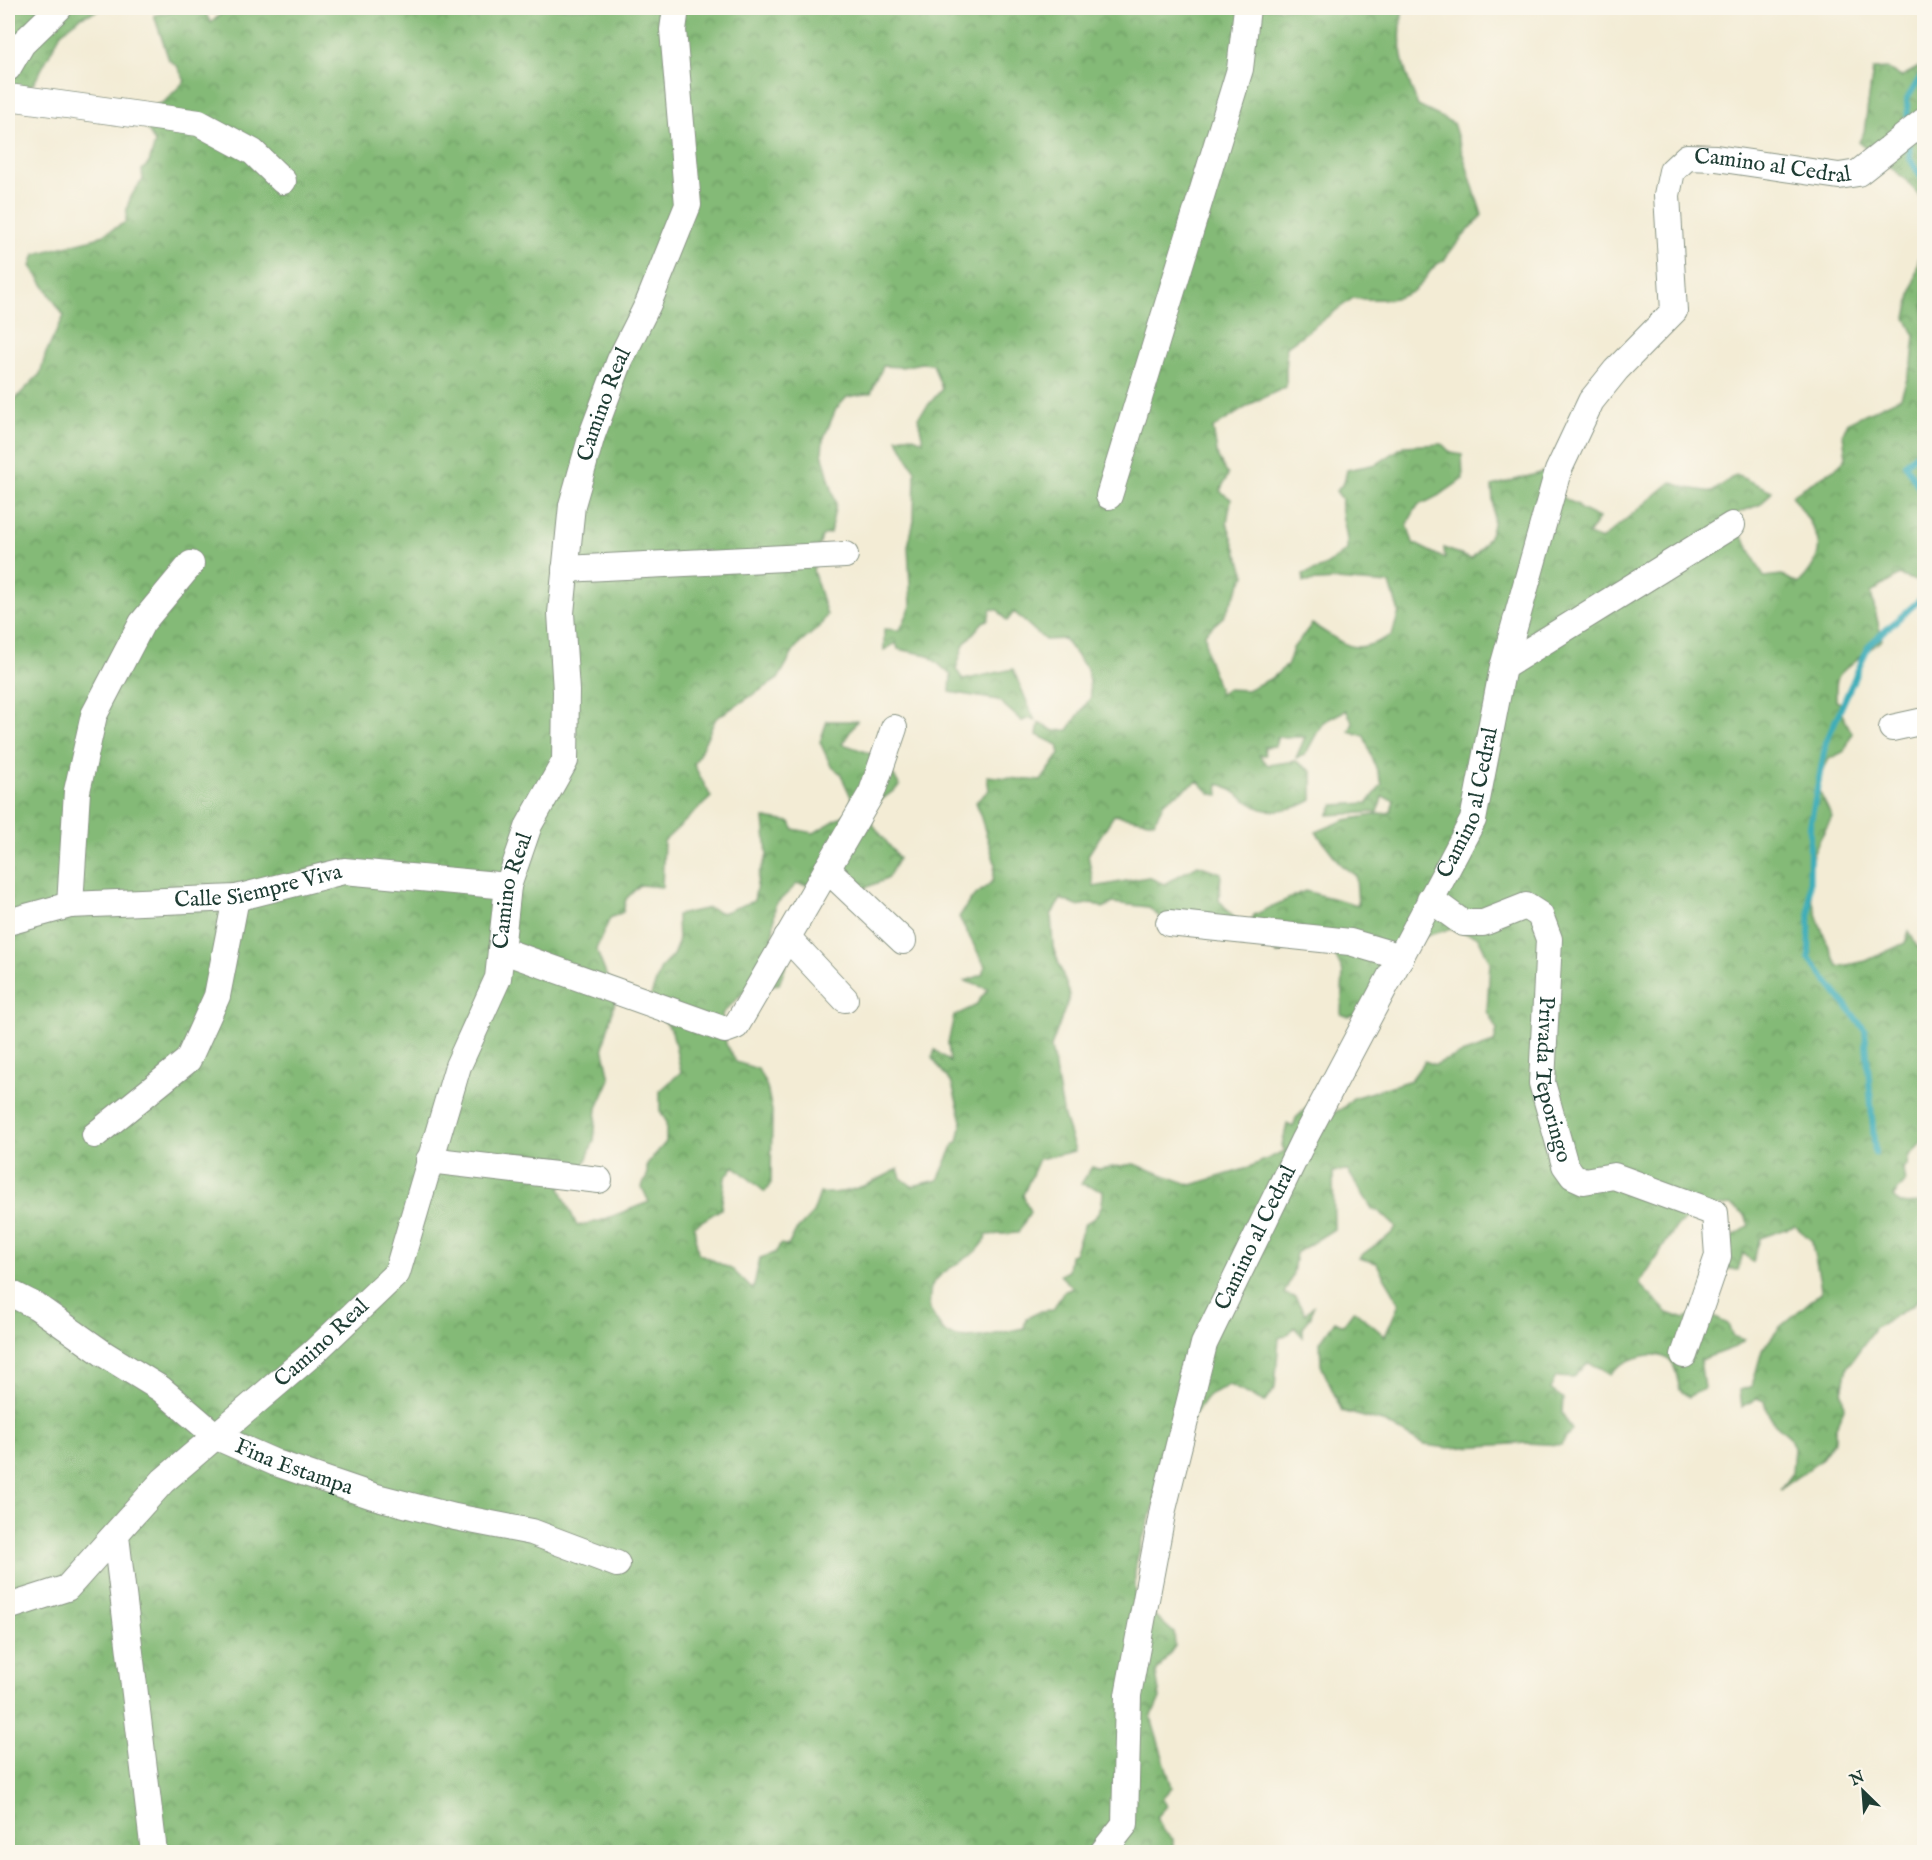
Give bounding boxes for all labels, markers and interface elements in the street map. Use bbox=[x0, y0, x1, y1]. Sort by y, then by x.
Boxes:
street label: Camino al Cedral bbox=[1694, 143, 1853, 190]
street label: Camino Real bbox=[571, 343, 638, 465]
street label: Camino al Cedral bbox=[1431, 725, 1505, 883]
street label: Camino Real bbox=[487, 829, 539, 950]
street label: Calle Siempre Viva bbox=[174, 858, 345, 915]
street label: Privada Teporingo bbox=[1528, 995, 1578, 1166]
street label: Camino al Cedral bbox=[1209, 1161, 1303, 1315]
street label: Camino Real bbox=[269, 1293, 375, 1394]
street label: Fina Estampa bbox=[230, 1432, 357, 1502]
north arrow bbox=[1833, 1761, 1893, 1821]
text: N bbox=[1846, 1767, 1868, 1792]

